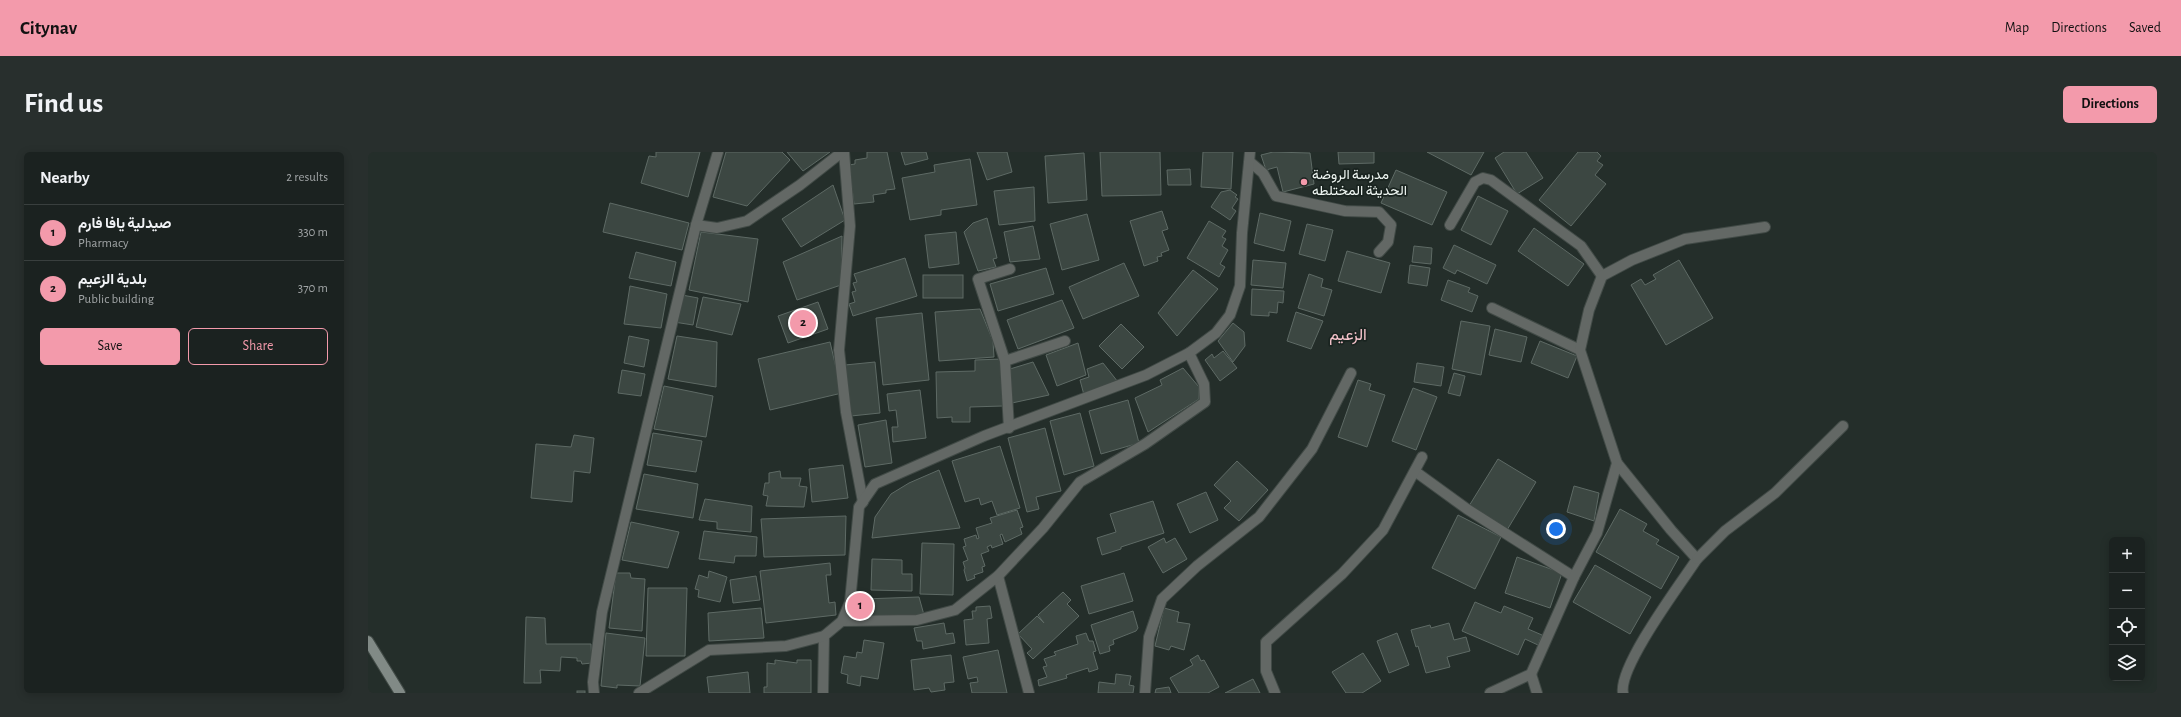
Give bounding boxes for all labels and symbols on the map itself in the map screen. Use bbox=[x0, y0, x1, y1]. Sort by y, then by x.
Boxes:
place label: مدرسة الروضة الحديثة المختلطه bbox=[1312, 168, 1407, 198]
marker: مدرسة الروضة الحديثة المختلطه bbox=[1299, 177, 1309, 187]
pin: 2 bbox=[790, 308, 816, 338]
district label: الزعيم bbox=[1329, 327, 1367, 345]
your location bbox=[1546, 519, 1566, 539]
pin: 1 bbox=[847, 591, 873, 621]

